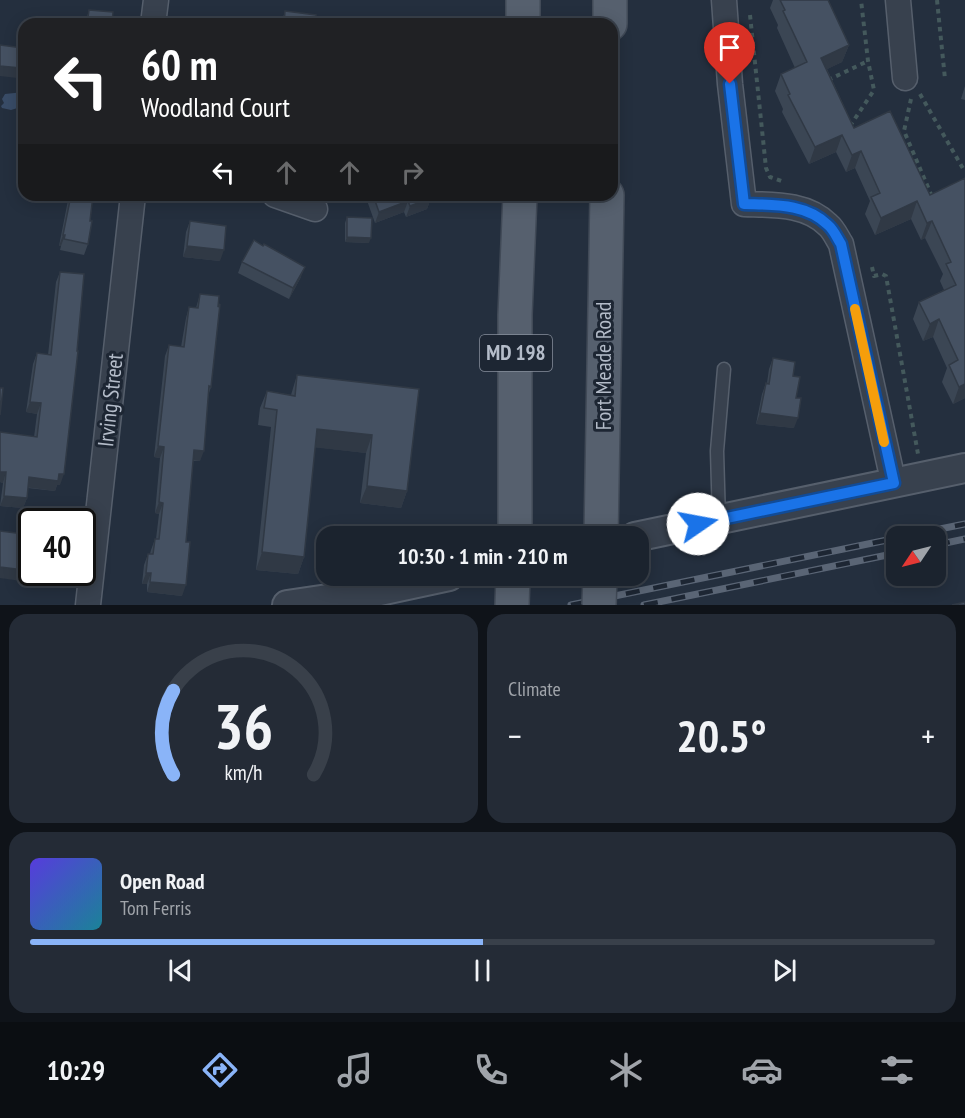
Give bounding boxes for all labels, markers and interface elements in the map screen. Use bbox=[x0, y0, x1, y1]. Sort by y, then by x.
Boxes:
pin bbox=[704, 22, 755, 84]
icon: arrive bbox=[713, 31, 746, 64]
text: 60 m bbox=[141, 37, 218, 92]
icon: left bbox=[42, 42, 120, 120]
text: Woodland Court bbox=[141, 90, 290, 124]
icon: left bbox=[207, 156, 240, 189]
icon: ahead bbox=[270, 156, 303, 189]
icon: ahead bbox=[333, 156, 366, 189]
icon: right bbox=[396, 156, 429, 189]
street label: Fort Meade Road bbox=[589, 302, 617, 430]
road number: MD 198 bbox=[480, 335, 552, 371]
street label: Irving Street bbox=[91, 352, 129, 448]
position arrow bbox=[666, 492, 730, 556]
speed limit sign: 40 bbox=[18, 508, 96, 586]
north arrow bbox=[886, 526, 946, 586]
map controls bbox=[886, 526, 946, 586]
text: 10:30 · 1 min · 210 m bbox=[397, 542, 568, 570]
text: Climate bbox=[508, 676, 561, 702]
text: 36 bbox=[214, 685, 273, 766]
text: 20.5° bbox=[676, 706, 767, 764]
text: − bbox=[508, 714, 522, 757]
text: + bbox=[921, 714, 935, 757]
text: km/h bbox=[224, 759, 263, 787]
text: Open Road bbox=[120, 867, 205, 895]
text: Tom Ferris bbox=[120, 895, 191, 921]
icon: previous bbox=[164, 954, 197, 987]
icon: pause bbox=[466, 954, 499, 987]
icon: next bbox=[768, 954, 801, 987]
icon: directions bbox=[199, 1049, 241, 1091]
icon: music bbox=[334, 1049, 376, 1091]
icon: phone bbox=[470, 1049, 512, 1091]
icon: climate bbox=[605, 1049, 647, 1091]
icon: car bbox=[741, 1049, 783, 1091]
icon: filters bbox=[876, 1049, 918, 1091]
text: 10:29 bbox=[47, 1053, 105, 1087]

